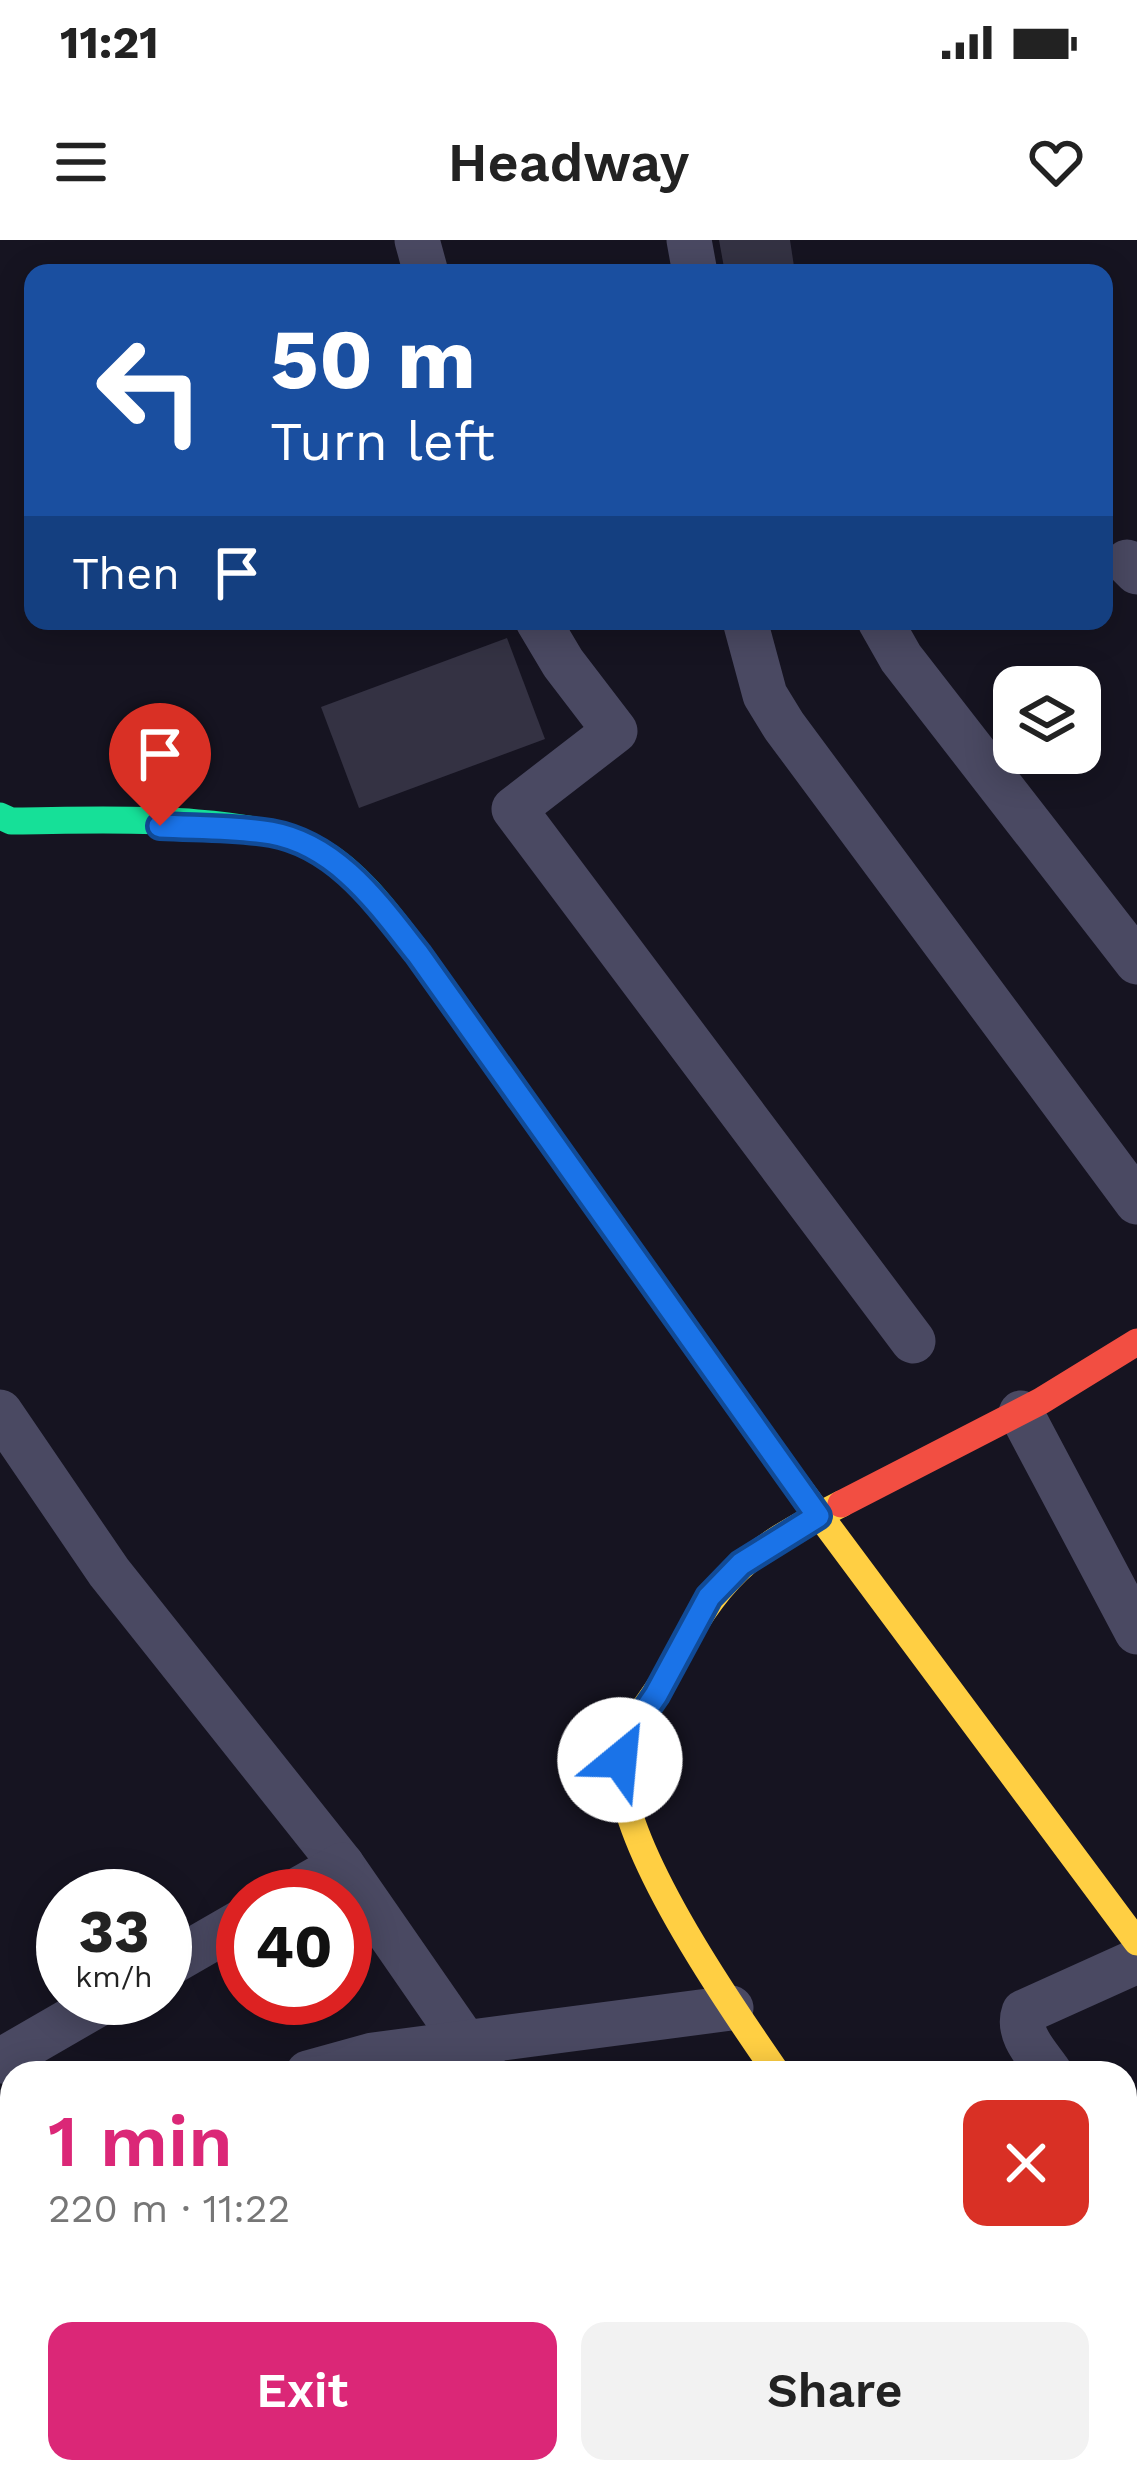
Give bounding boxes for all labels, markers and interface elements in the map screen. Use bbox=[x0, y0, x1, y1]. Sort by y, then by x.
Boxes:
text: 11:21 bbox=[60, 16, 159, 69]
icon: menu bbox=[48, 129, 114, 195]
icon: heart bbox=[1023, 129, 1089, 195]
text: Headway bbox=[448, 131, 689, 194]
text: 50 m bbox=[270, 310, 476, 408]
icon: left bbox=[72, 312, 228, 468]
text: Turn left bbox=[270, 410, 495, 473]
icon: arrive bbox=[204, 540, 270, 606]
text: Then bbox=[72, 547, 180, 600]
map controls bbox=[993, 666, 1101, 774]
button: layers bbox=[993, 666, 1101, 774]
pin bbox=[109, 703, 211, 826]
icon: arrive bbox=[127, 721, 193, 787]
position arrow bbox=[557, 1697, 683, 1823]
speed limit sign: 40 bbox=[216, 1869, 372, 2025]
text: 33 bbox=[78, 1896, 150, 1967]
text: km/h bbox=[75, 1959, 153, 1994]
text: 1 min bbox=[48, 2099, 233, 2183]
button: close bbox=[963, 2100, 1089, 2226]
text: 220 m · 11:22 bbox=[48, 2186, 290, 2231]
button: Exit bbox=[48, 2322, 557, 2460]
button: Share bbox=[581, 2322, 1089, 2460]

